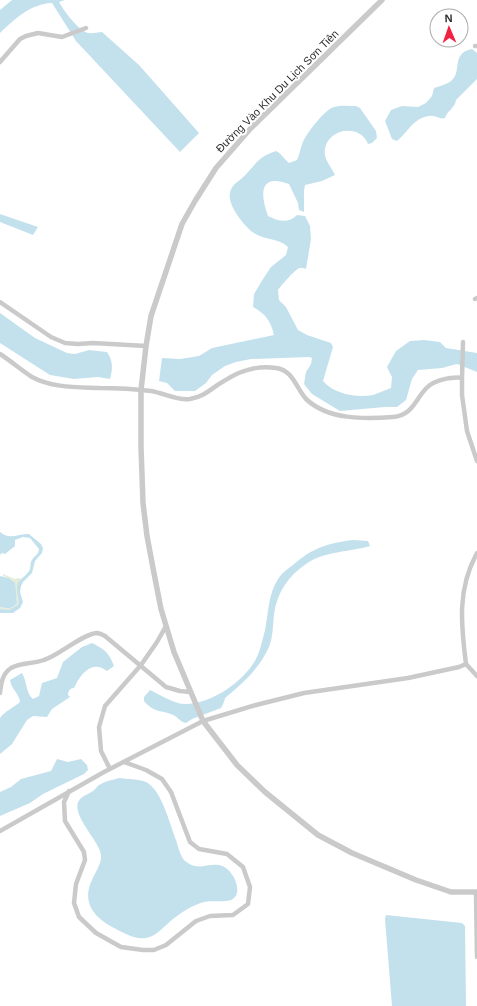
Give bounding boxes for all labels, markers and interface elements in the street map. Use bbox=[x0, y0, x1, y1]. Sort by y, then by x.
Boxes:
north arrow bbox=[429, 8, 469, 48]
text: N bbox=[444, 12, 453, 24]
street label: Đường Vào Khu Du Lịch Sơn Tiên bbox=[213, 27, 341, 155]

